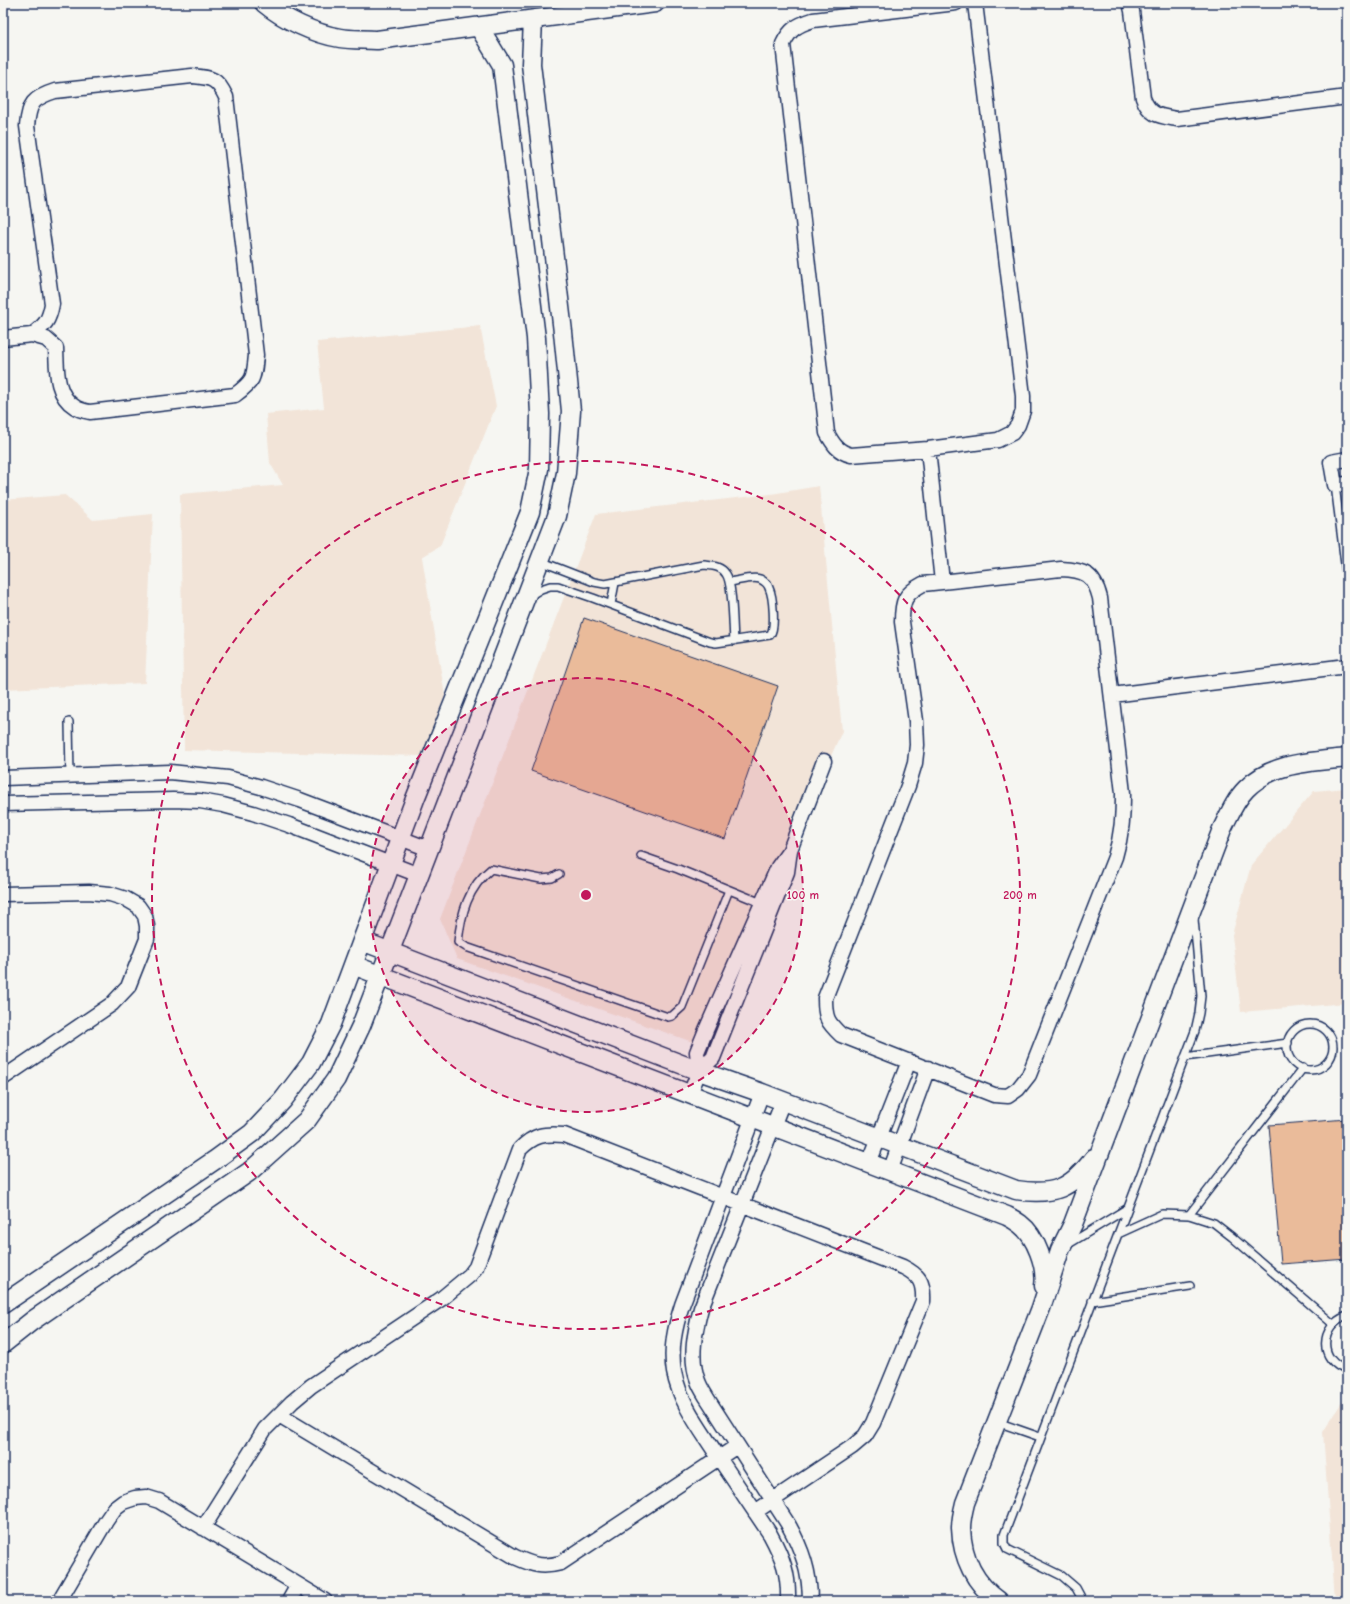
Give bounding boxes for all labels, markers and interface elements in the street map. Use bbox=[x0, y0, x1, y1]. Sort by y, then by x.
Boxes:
centre of rings bbox=[579, 888, 593, 902]
text: 100 m bbox=[787, 888, 819, 902]
text: 200 m bbox=[1003, 888, 1037, 902]

